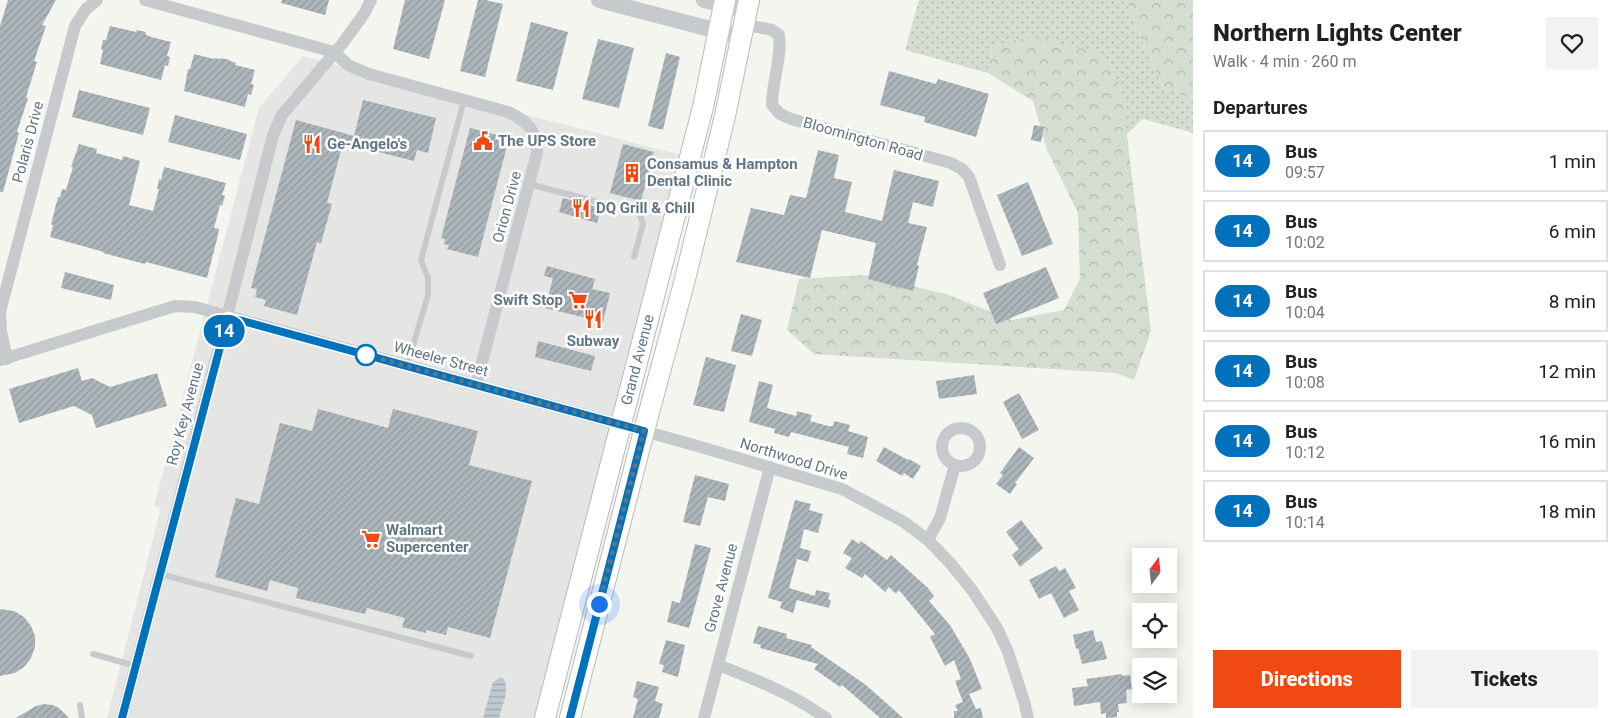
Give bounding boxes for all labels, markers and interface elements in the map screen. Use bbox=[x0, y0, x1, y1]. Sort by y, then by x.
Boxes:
button: heart bbox=[1546, 17, 1598, 69]
text: Northern Lights Center bbox=[1213, 19, 1462, 47]
text: Walk · 4 min · 260 m bbox=[1213, 52, 1357, 71]
text: Departures bbox=[1213, 96, 1308, 119]
street label: Polaris Drive bbox=[8, 99, 48, 185]
street label: Bloomington Road bbox=[801, 113, 925, 165]
public building icon: The UPS Store bbox=[472, 130, 494, 152]
place label: The UPS Store bbox=[498, 132, 596, 150]
restaurant icon: Ge-Angelo's bbox=[301, 133, 323, 155]
place label: Ge-Angelo's bbox=[327, 135, 408, 153]
text: Bus bbox=[1285, 140, 1318, 163]
text: 14 bbox=[1232, 150, 1253, 171]
text: 1 min bbox=[1549, 150, 1596, 173]
place label: Consamus & Hampton Dental Clinic bbox=[647, 155, 798, 190]
building icon: Consamus & Hampton Dental Clinic bbox=[621, 162, 643, 184]
text: 09:57 bbox=[1285, 163, 1325, 182]
street label: Orion Drive bbox=[489, 169, 525, 245]
restaurant icon: DQ Grill & Chill bbox=[570, 197, 592, 219]
place label: DQ Grill & Chill bbox=[596, 199, 695, 217]
text: Bus bbox=[1285, 210, 1318, 233]
text: 14 bbox=[1232, 220, 1253, 241]
text: 6 min bbox=[1549, 220, 1596, 243]
text: 10:02 bbox=[1285, 233, 1325, 252]
text: Bus bbox=[1285, 280, 1318, 303]
supermarket icon: Swift Stop bbox=[567, 289, 589, 311]
text: 14 bbox=[1232, 290, 1253, 311]
text: 8 min bbox=[1549, 290, 1596, 313]
place label: Swift Stop bbox=[494, 291, 563, 309]
text: 10:04 bbox=[1285, 303, 1325, 322]
restaurant icon: Subway bbox=[582, 308, 604, 330]
street label: Grand Avenue bbox=[617, 313, 658, 407]
line badge: 14 bbox=[202, 315, 246, 347]
text: 14 bbox=[214, 320, 234, 341]
place label: Subway bbox=[567, 332, 620, 350]
street label: Wheeler Street bbox=[392, 338, 490, 380]
unlabelled marker bbox=[355, 344, 377, 366]
text: Bus bbox=[1285, 350, 1318, 373]
text: 14 bbox=[1232, 360, 1253, 381]
text: 12 min bbox=[1538, 360, 1596, 383]
street label: Roy Key Avenue bbox=[163, 361, 207, 467]
text: 10:08 bbox=[1285, 373, 1325, 392]
text: Bus bbox=[1285, 420, 1318, 443]
text: 14 bbox=[1232, 430, 1253, 451]
text: 16 min bbox=[1538, 430, 1596, 453]
street label: Northwood Drive bbox=[738, 434, 850, 484]
text: 10:12 bbox=[1285, 443, 1325, 462]
text: Bus bbox=[1285, 490, 1318, 513]
text: 14 bbox=[1232, 500, 1253, 521]
text: 18 min bbox=[1538, 500, 1596, 523]
text: 10:14 bbox=[1285, 513, 1325, 532]
place label: Walmart Supercenter bbox=[386, 521, 469, 556]
supermarket icon: Walmart Supercenter bbox=[360, 528, 382, 550]
street label: Grove Avenue bbox=[700, 541, 742, 635]
north arrow bbox=[1132, 548, 1178, 592]
map controls bbox=[1132, 548, 1177, 703]
your location bbox=[587, 592, 612, 617]
button: locate bbox=[1132, 603, 1177, 648]
button: Directions bbox=[1213, 650, 1401, 708]
button: Tickets bbox=[1411, 650, 1598, 708]
button: layers bbox=[1132, 658, 1177, 703]

